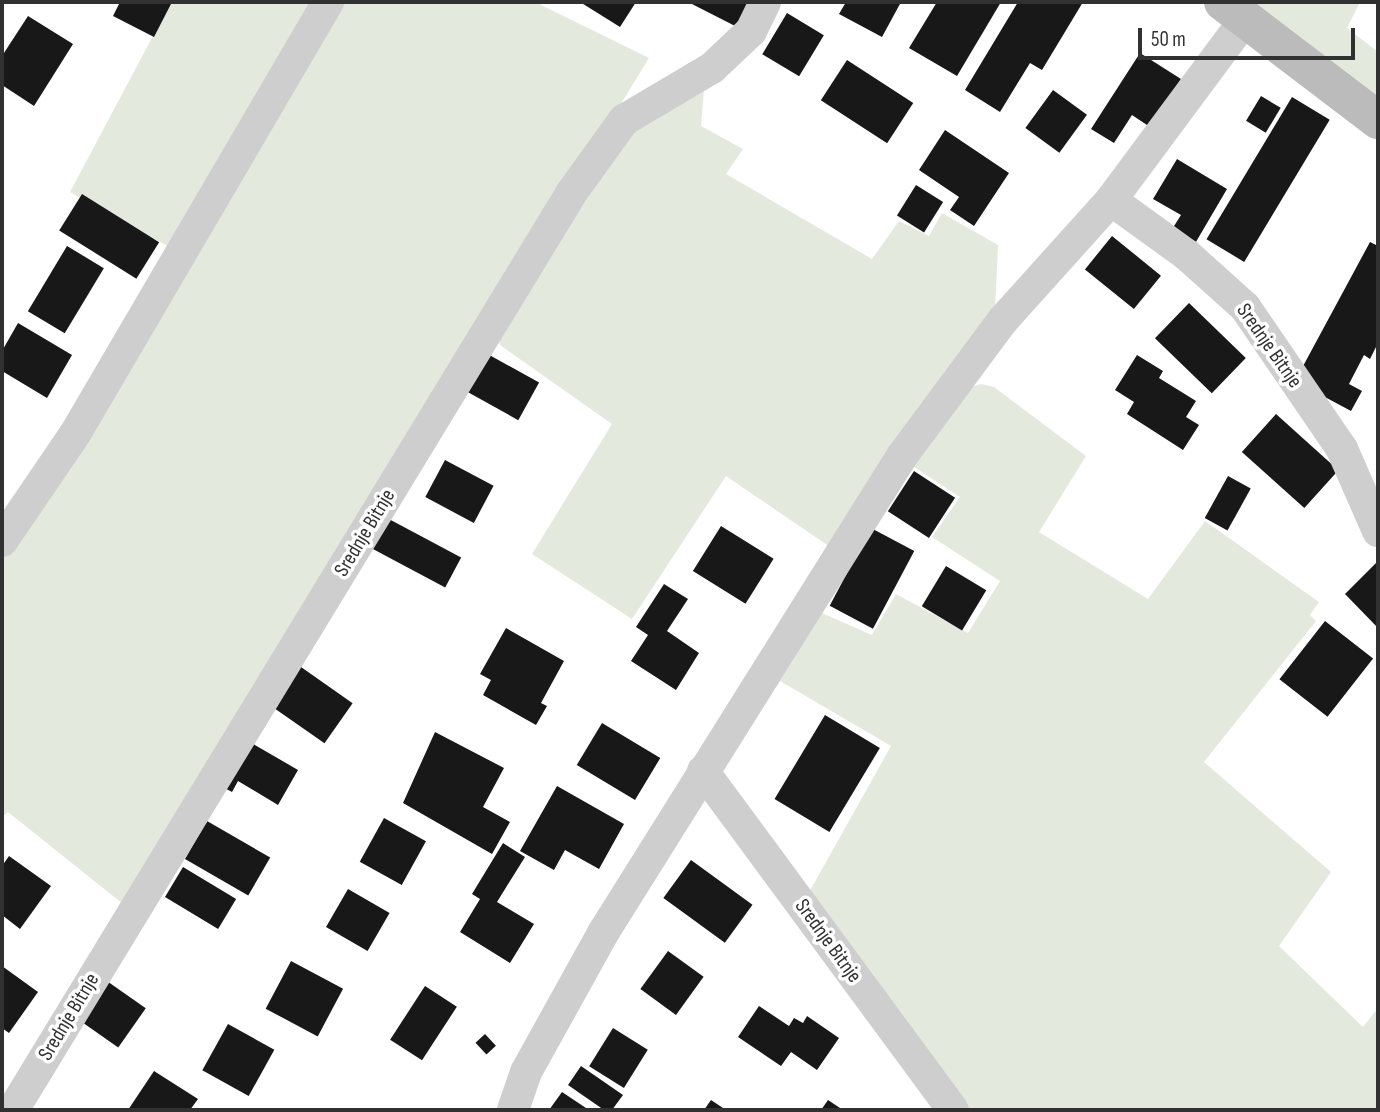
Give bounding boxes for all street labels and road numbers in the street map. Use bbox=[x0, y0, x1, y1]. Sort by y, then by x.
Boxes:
street label: Srednje Bitnje bbox=[1231, 299, 1307, 393]
street label: Srednje Bitnje bbox=[329, 485, 401, 581]
street label: Srednje Bitnje bbox=[789, 894, 867, 988]
street label: Srednje Bitnje bbox=[33, 969, 105, 1065]

